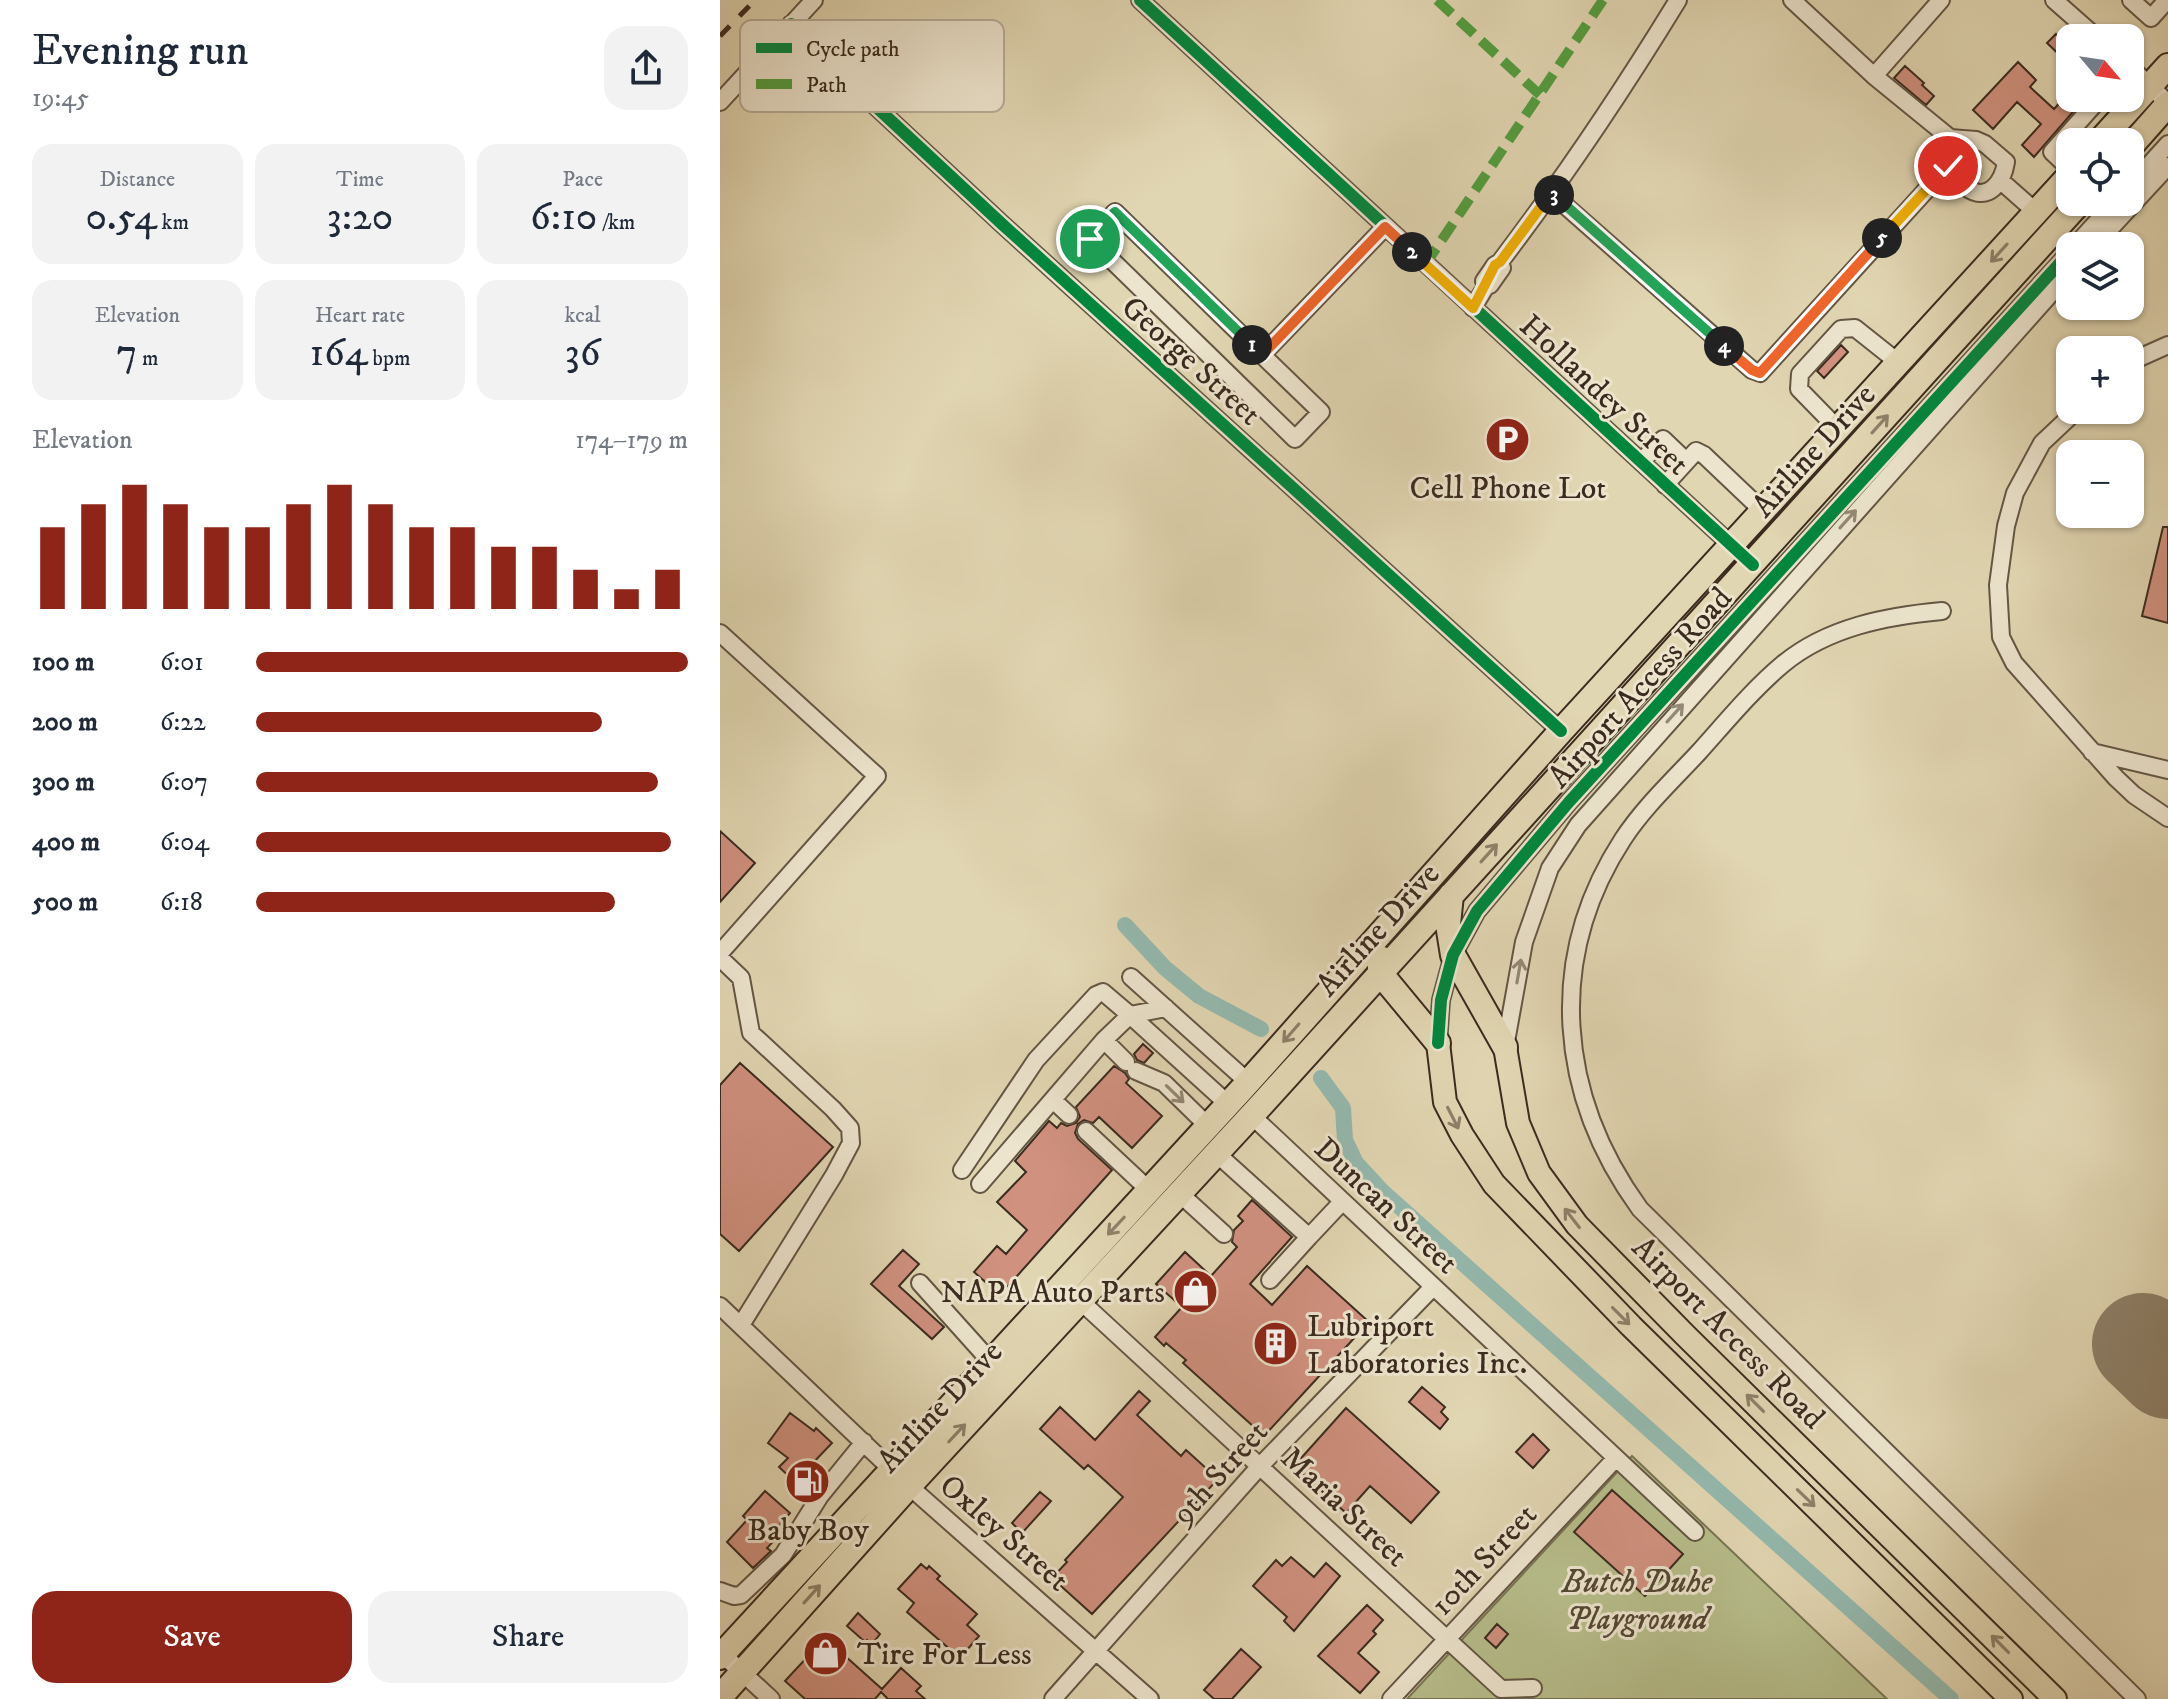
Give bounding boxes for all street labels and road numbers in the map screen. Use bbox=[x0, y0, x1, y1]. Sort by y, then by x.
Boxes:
street label: George Street bbox=[1112, 288, 1269, 435]
street label: Hollandey Street bbox=[1510, 306, 1697, 484]
street label: Airline Drive bbox=[1744, 376, 1885, 526]
street label: Airport Access Road bbox=[1540, 580, 1741, 797]
street label: Airline Drive bbox=[1308, 855, 1449, 1005]
street label: Duncan Street bbox=[1305, 1130, 1466, 1283]
street label: Airport Access Road bbox=[1623, 1228, 1833, 1438]
street label: Airline Drive bbox=[869, 1333, 1012, 1482]
street label: 9th Street bbox=[1162, 1413, 1277, 1535]
street label: Maria Street bbox=[1272, 1439, 1415, 1576]
street label: Oxley Street bbox=[931, 1466, 1077, 1601]
street label: 10th Street bbox=[1423, 1496, 1546, 1625]

